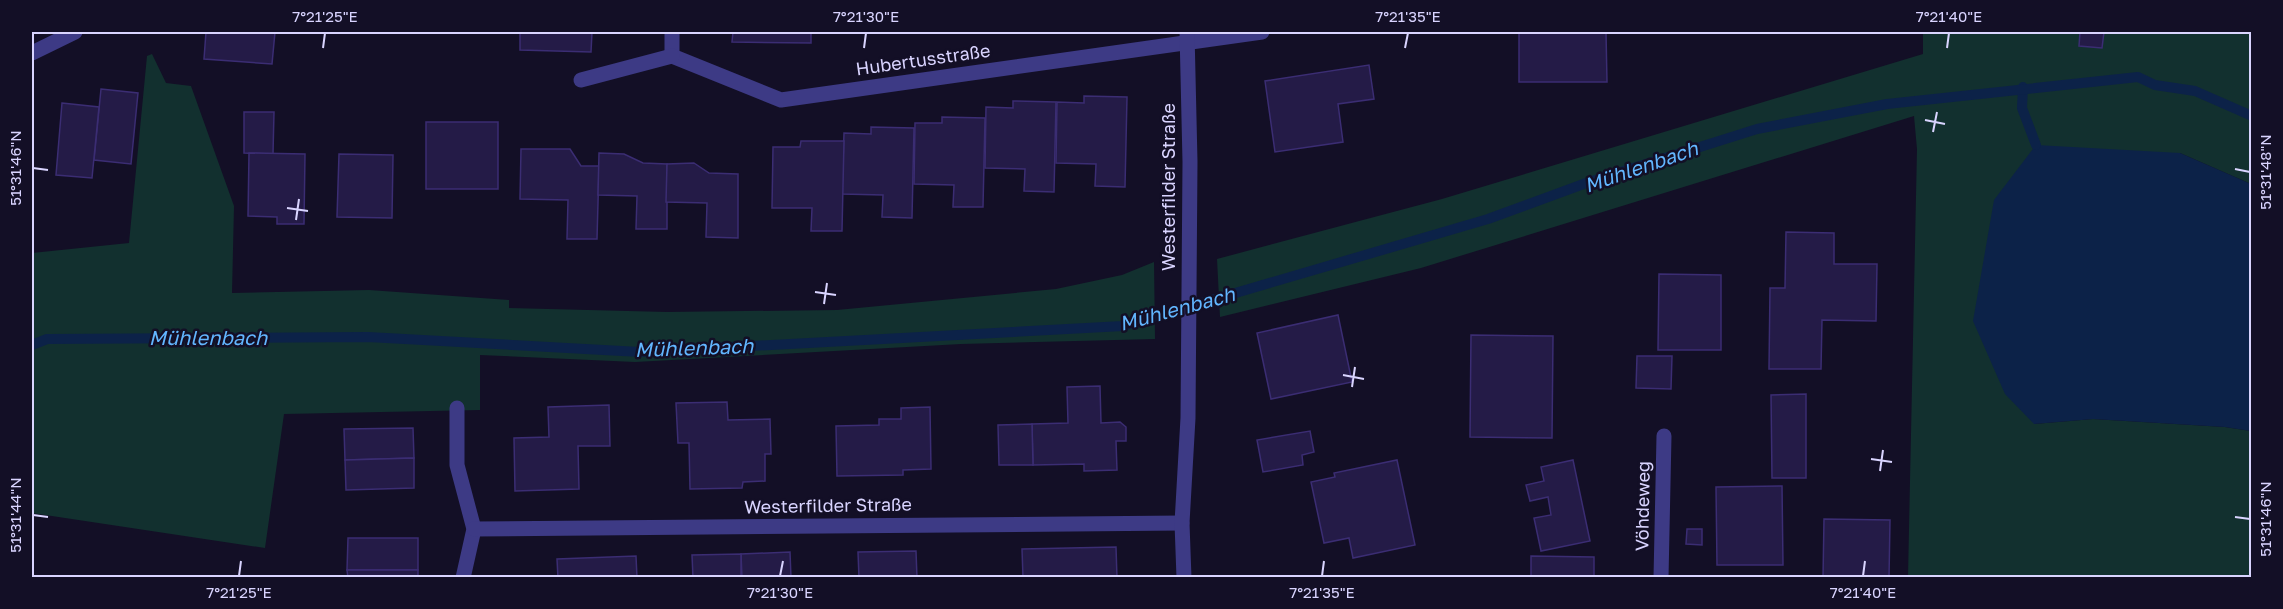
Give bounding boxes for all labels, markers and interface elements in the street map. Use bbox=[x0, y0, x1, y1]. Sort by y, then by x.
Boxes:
text: 7°21'25"E bbox=[292, 7, 358, 25]
text: 7°21'30"E bbox=[833, 7, 899, 25]
text: 7°21'35"E bbox=[1375, 7, 1441, 25]
text: 7°21'40"E bbox=[1916, 7, 1982, 25]
street label: Hubertusstraße bbox=[854, 39, 992, 79]
street label: Westerfilder Straße bbox=[1157, 103, 1179, 271]
text: 51°31'46"N bbox=[6, 130, 24, 206]
text: 51°31'48"N bbox=[2256, 134, 2274, 210]
water label: Mühlenbach bbox=[1581, 135, 1701, 197]
water label: Mühlenbach bbox=[1116, 281, 1238, 335]
water label: Mühlenbach bbox=[149, 325, 268, 349]
water label: Mühlenbach bbox=[634, 333, 754, 361]
street label: Vöhdeweg bbox=[1630, 461, 1654, 551]
text: 51°31'44"N bbox=[6, 477, 24, 553]
text: 51°31'46"N bbox=[2256, 481, 2274, 557]
street label: Westerfilder Straße bbox=[744, 493, 912, 517]
text: 7°21'25"E bbox=[206, 583, 272, 601]
text: 7°21'30"E bbox=[747, 583, 813, 601]
text: 7°21'35"E bbox=[1289, 583, 1355, 601]
text: 7°21'40"E bbox=[1830, 583, 1896, 601]

